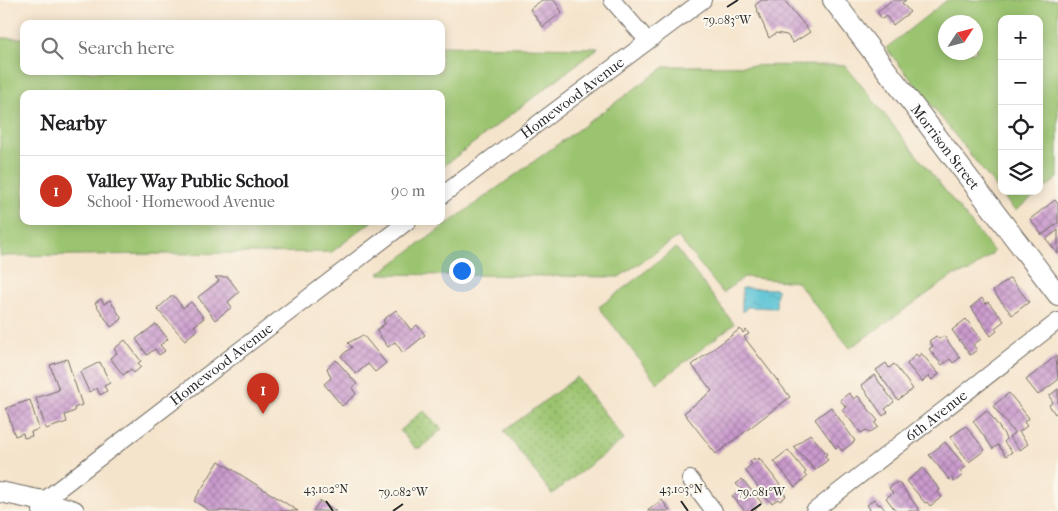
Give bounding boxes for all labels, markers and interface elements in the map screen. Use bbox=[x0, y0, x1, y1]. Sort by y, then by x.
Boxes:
text: 79.083°W bbox=[703, 13, 752, 27]
north arrow bbox=[938, 15, 983, 60]
map controls bbox=[998, 15, 1043, 195]
button: + bbox=[998, 15, 1043, 60]
search box bbox=[20, 20, 445, 75]
icon: search bbox=[38, 34, 66, 62]
text: Search here bbox=[78, 37, 174, 59]
street label: Homewood Avenue bbox=[517, 53, 628, 142]
button: − bbox=[998, 60, 1043, 105]
street label: Morrison Street bbox=[907, 101, 984, 194]
button: locate bbox=[998, 105, 1043, 150]
text: Nearby bbox=[40, 111, 106, 135]
button: layers bbox=[998, 150, 1043, 195]
text: Valley Way Public School bbox=[87, 170, 289, 192]
text: 1 bbox=[53, 181, 59, 200]
text: 90 m bbox=[391, 181, 425, 200]
text: School · Homewood Avenue bbox=[87, 192, 275, 211]
your location bbox=[449, 258, 475, 284]
street label: Homewood Avenue bbox=[166, 319, 277, 409]
pin: 1 bbox=[247, 373, 279, 414]
street label: 6th Avenue bbox=[902, 386, 971, 445]
text: 43.102°N bbox=[304, 482, 348, 496]
text: 43.103°N bbox=[659, 482, 703, 496]
text: 79.082°W bbox=[378, 485, 429, 499]
text: 79.081°W bbox=[737, 485, 786, 499]

